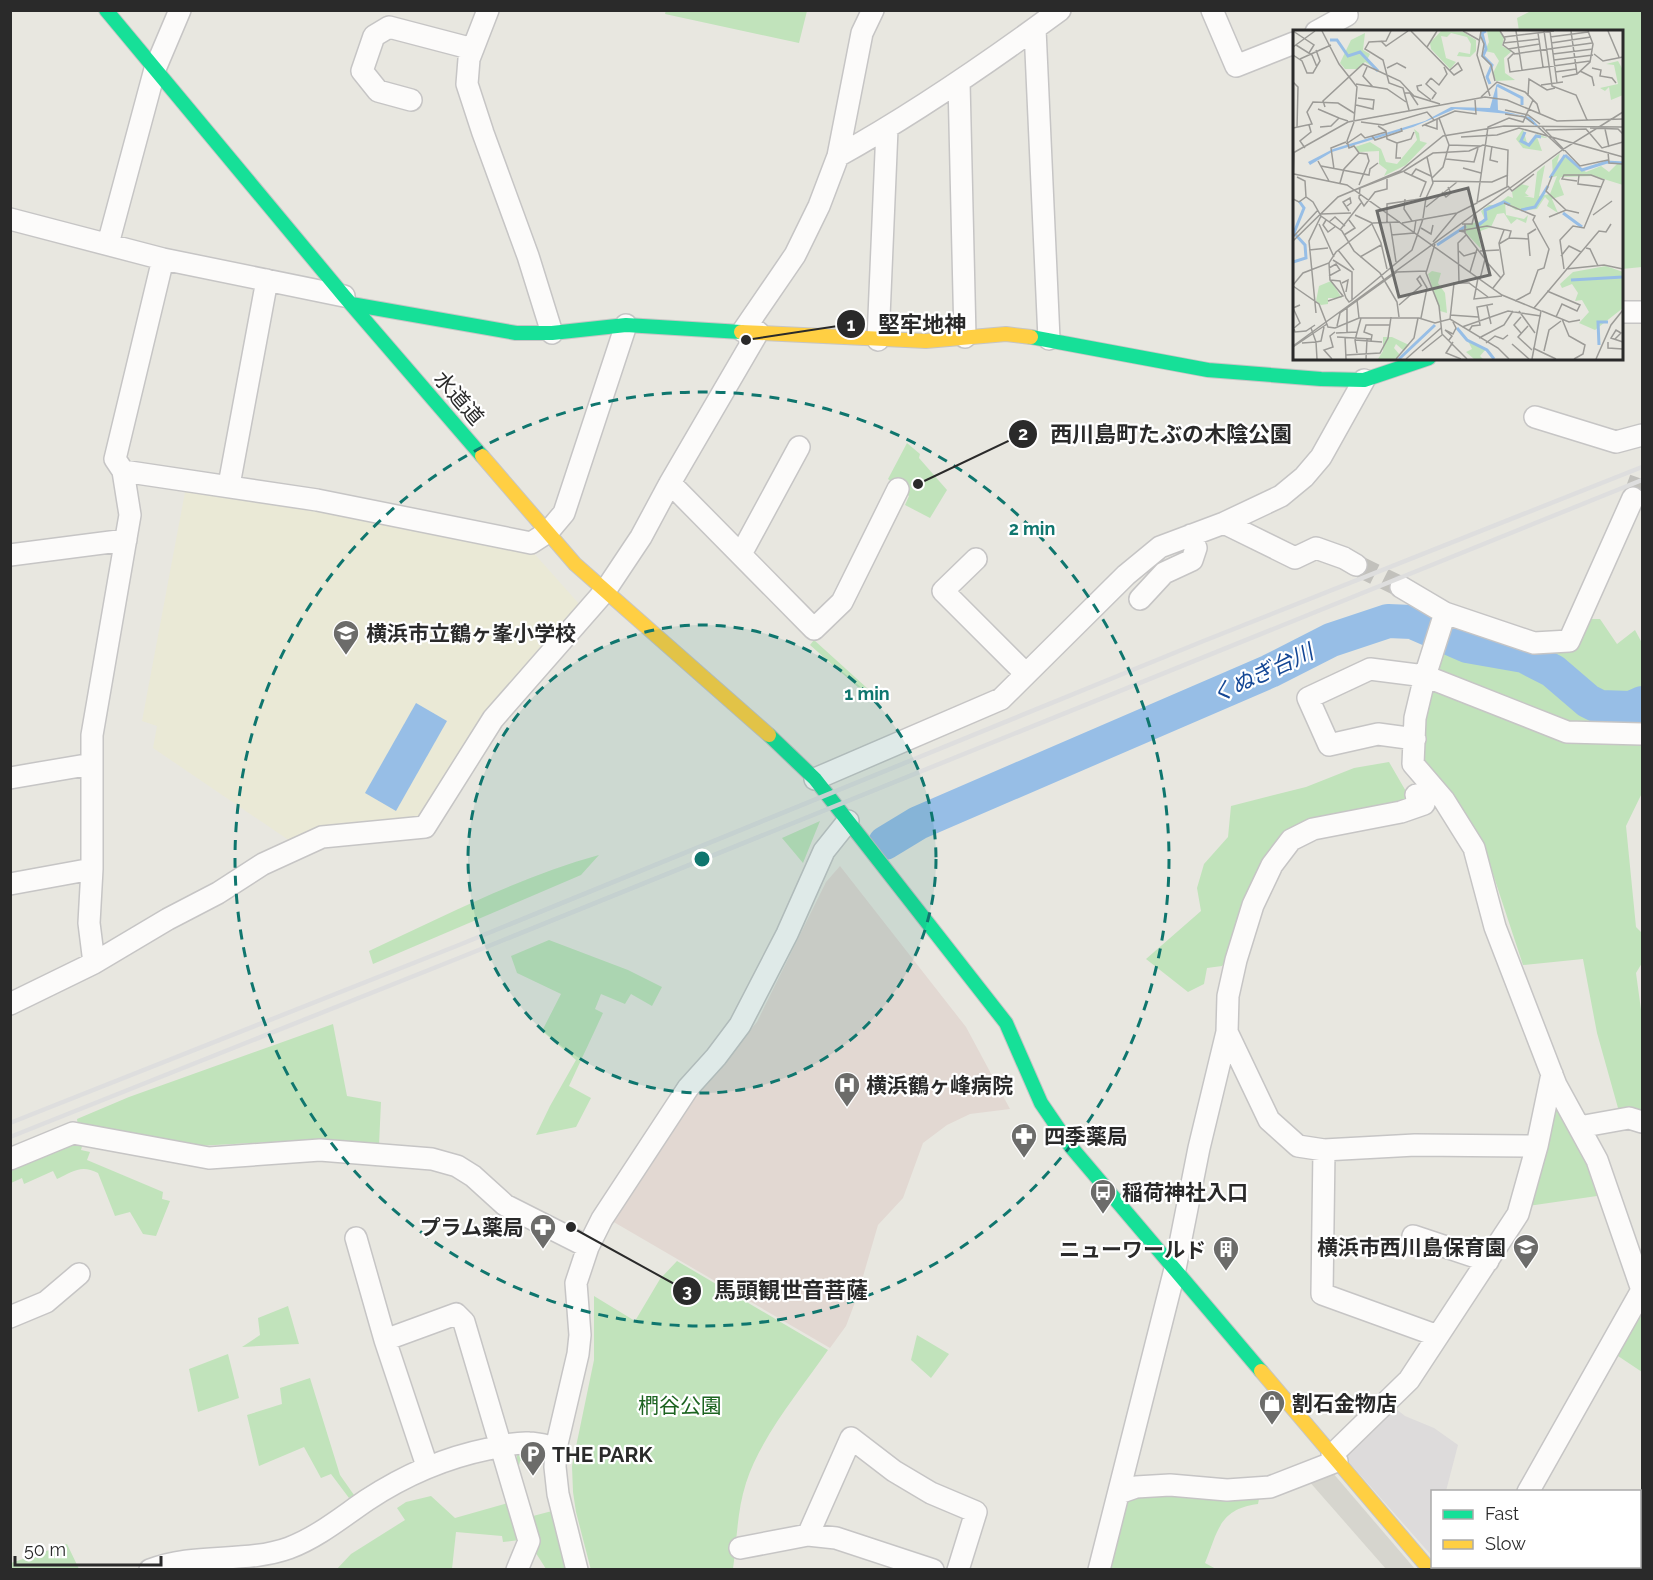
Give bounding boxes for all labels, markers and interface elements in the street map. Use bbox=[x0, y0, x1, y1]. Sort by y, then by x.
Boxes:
inset map bbox=[1293, 30, 1623, 360]
callout: 堅牢地神 bbox=[836, 304, 978, 344]
text: 堅牢地神 bbox=[878, 311, 966, 337]
text: 1 bbox=[847, 314, 856, 335]
street label: 水道道 bbox=[429, 366, 489, 430]
callout: 西川島町たぶの木陰公園 bbox=[1008, 414, 1304, 454]
text: 西川島町たぶの木陰公園 bbox=[1050, 421, 1292, 447]
text: 2 bbox=[1018, 423, 1028, 444]
text: 2 min bbox=[1009, 518, 1055, 539]
school or university icon: 横浜市立鶴ヶ峯小学校 bbox=[331, 618, 361, 656]
place label: 横浜市立鶴ヶ峯小学校 bbox=[366, 621, 576, 646]
water label: くぬぎ台川 bbox=[1207, 637, 1319, 708]
text: 1 min bbox=[844, 683, 890, 704]
centre of rings bbox=[692, 849, 712, 869]
hospital icon: 横浜鶴ヶ峰病院 bbox=[832, 1070, 862, 1108]
place label: 横浜鶴ヶ峰病院 bbox=[866, 1073, 1013, 1098]
pharmacy icon: 四季薬局 bbox=[1009, 1121, 1039, 1159]
place label: 四季薬局 bbox=[1044, 1124, 1128, 1149]
bus stop icon: 稲荷神社入口 bbox=[1088, 1177, 1118, 1215]
place label: 稲荷神社入口 bbox=[1122, 1180, 1248, 1205]
pharmacy icon: プラム薬局 bbox=[528, 1212, 558, 1250]
place label: プラム薬局 bbox=[420, 1215, 524, 1240]
school or university icon: 横浜市西川島保育園 bbox=[1511, 1232, 1541, 1270]
building icon: ニューワールド bbox=[1211, 1234, 1241, 1272]
place label: 横浜市西川島保育園 bbox=[1317, 1235, 1506, 1260]
place label: ニューワールド bbox=[1059, 1237, 1206, 1262]
callout: 馬頭観世音菩薩 bbox=[672, 1271, 880, 1311]
text: 馬頭観世音菩薩 bbox=[714, 1277, 868, 1303]
text: 3 bbox=[682, 1280, 692, 1301]
shop icon: 割石金物店 bbox=[1257, 1388, 1287, 1426]
place label: 割石金物店 bbox=[1292, 1391, 1397, 1416]
park label: 椚谷公園 bbox=[638, 1393, 722, 1418]
parking icon: THE PARK bbox=[518, 1439, 548, 1477]
place label: THE PARK bbox=[552, 1442, 653, 1467]
legend bbox=[1431, 1490, 1641, 1568]
text: Fast bbox=[1485, 1503, 1519, 1524]
scale bar bbox=[15, 1529, 160, 1567]
text: Slow bbox=[1485, 1533, 1526, 1554]
text: 50 m bbox=[24, 1539, 66, 1560]

